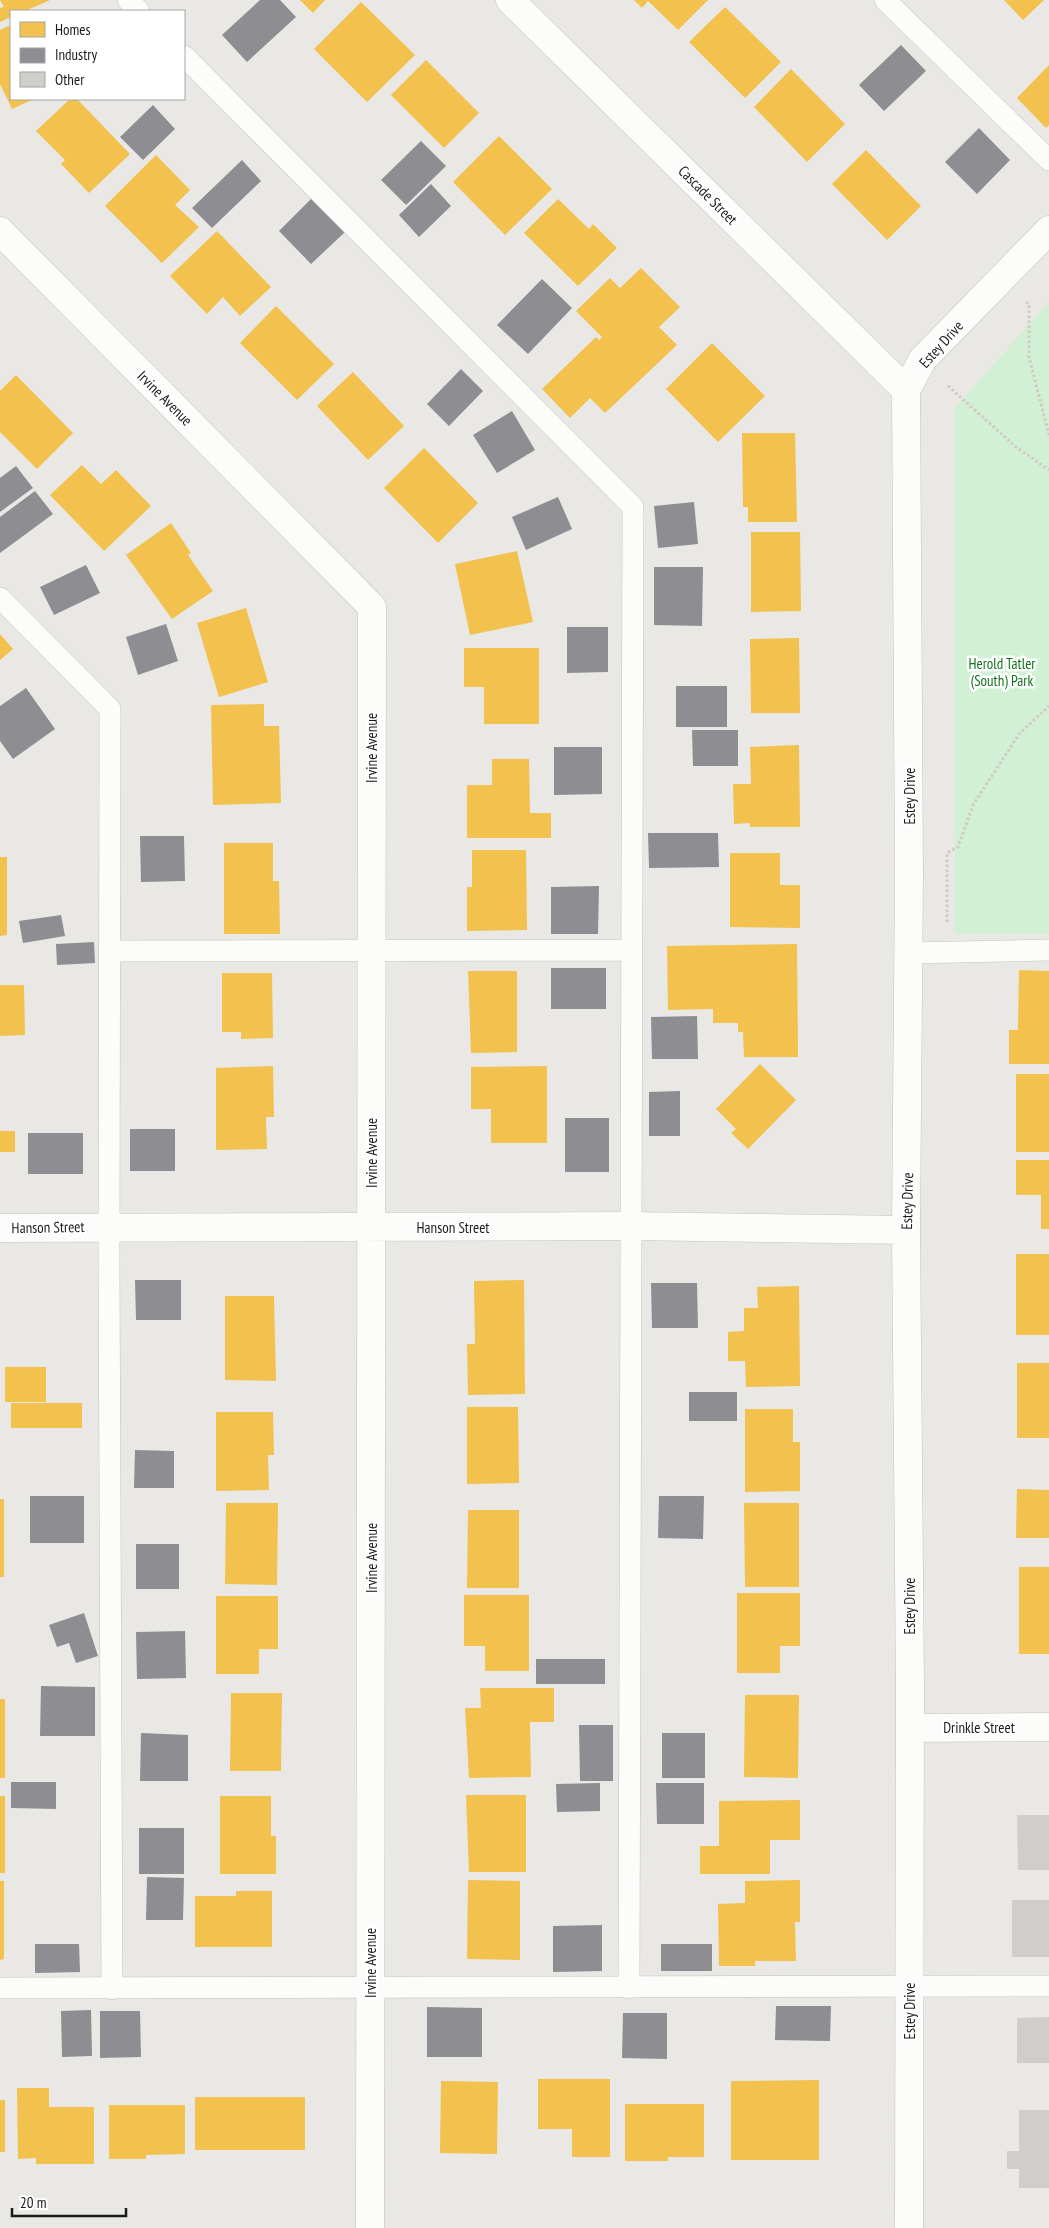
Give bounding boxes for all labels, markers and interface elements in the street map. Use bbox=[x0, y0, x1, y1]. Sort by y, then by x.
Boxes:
legend bbox=[10, 10, 185, 100]
text: Homes bbox=[55, 20, 91, 39]
text: Industry bbox=[55, 45, 97, 64]
text: Other bbox=[55, 70, 85, 89]
street label: Cascade Street bbox=[674, 161, 742, 229]
street label: Estey Drive bbox=[915, 316, 967, 372]
street label: Irvine Avenue bbox=[133, 366, 197, 430]
park label: Herold Tatler (South) Park bbox=[969, 654, 1036, 690]
street label: Irvine Avenue bbox=[362, 713, 381, 783]
street label: Estey Drive bbox=[900, 767, 919, 825]
street label: Irvine Avenue bbox=[362, 1118, 381, 1188]
street label: Estey Drive bbox=[897, 1172, 917, 1230]
street label: Hanson Street bbox=[11, 1217, 85, 1237]
street label: Hanson Street bbox=[417, 1218, 490, 1237]
street label: Irvine Avenue bbox=[362, 1523, 381, 1593]
street label: Estey Drive bbox=[900, 1577, 919, 1635]
street label: Drinkle Street bbox=[943, 1718, 1015, 1737]
street label: Irvine Avenue bbox=[361, 1928, 380, 1998]
street label: Estey Drive bbox=[900, 1982, 919, 2040]
scale bar bbox=[12, 2186, 126, 2218]
text: 20 m bbox=[20, 2193, 46, 2212]

